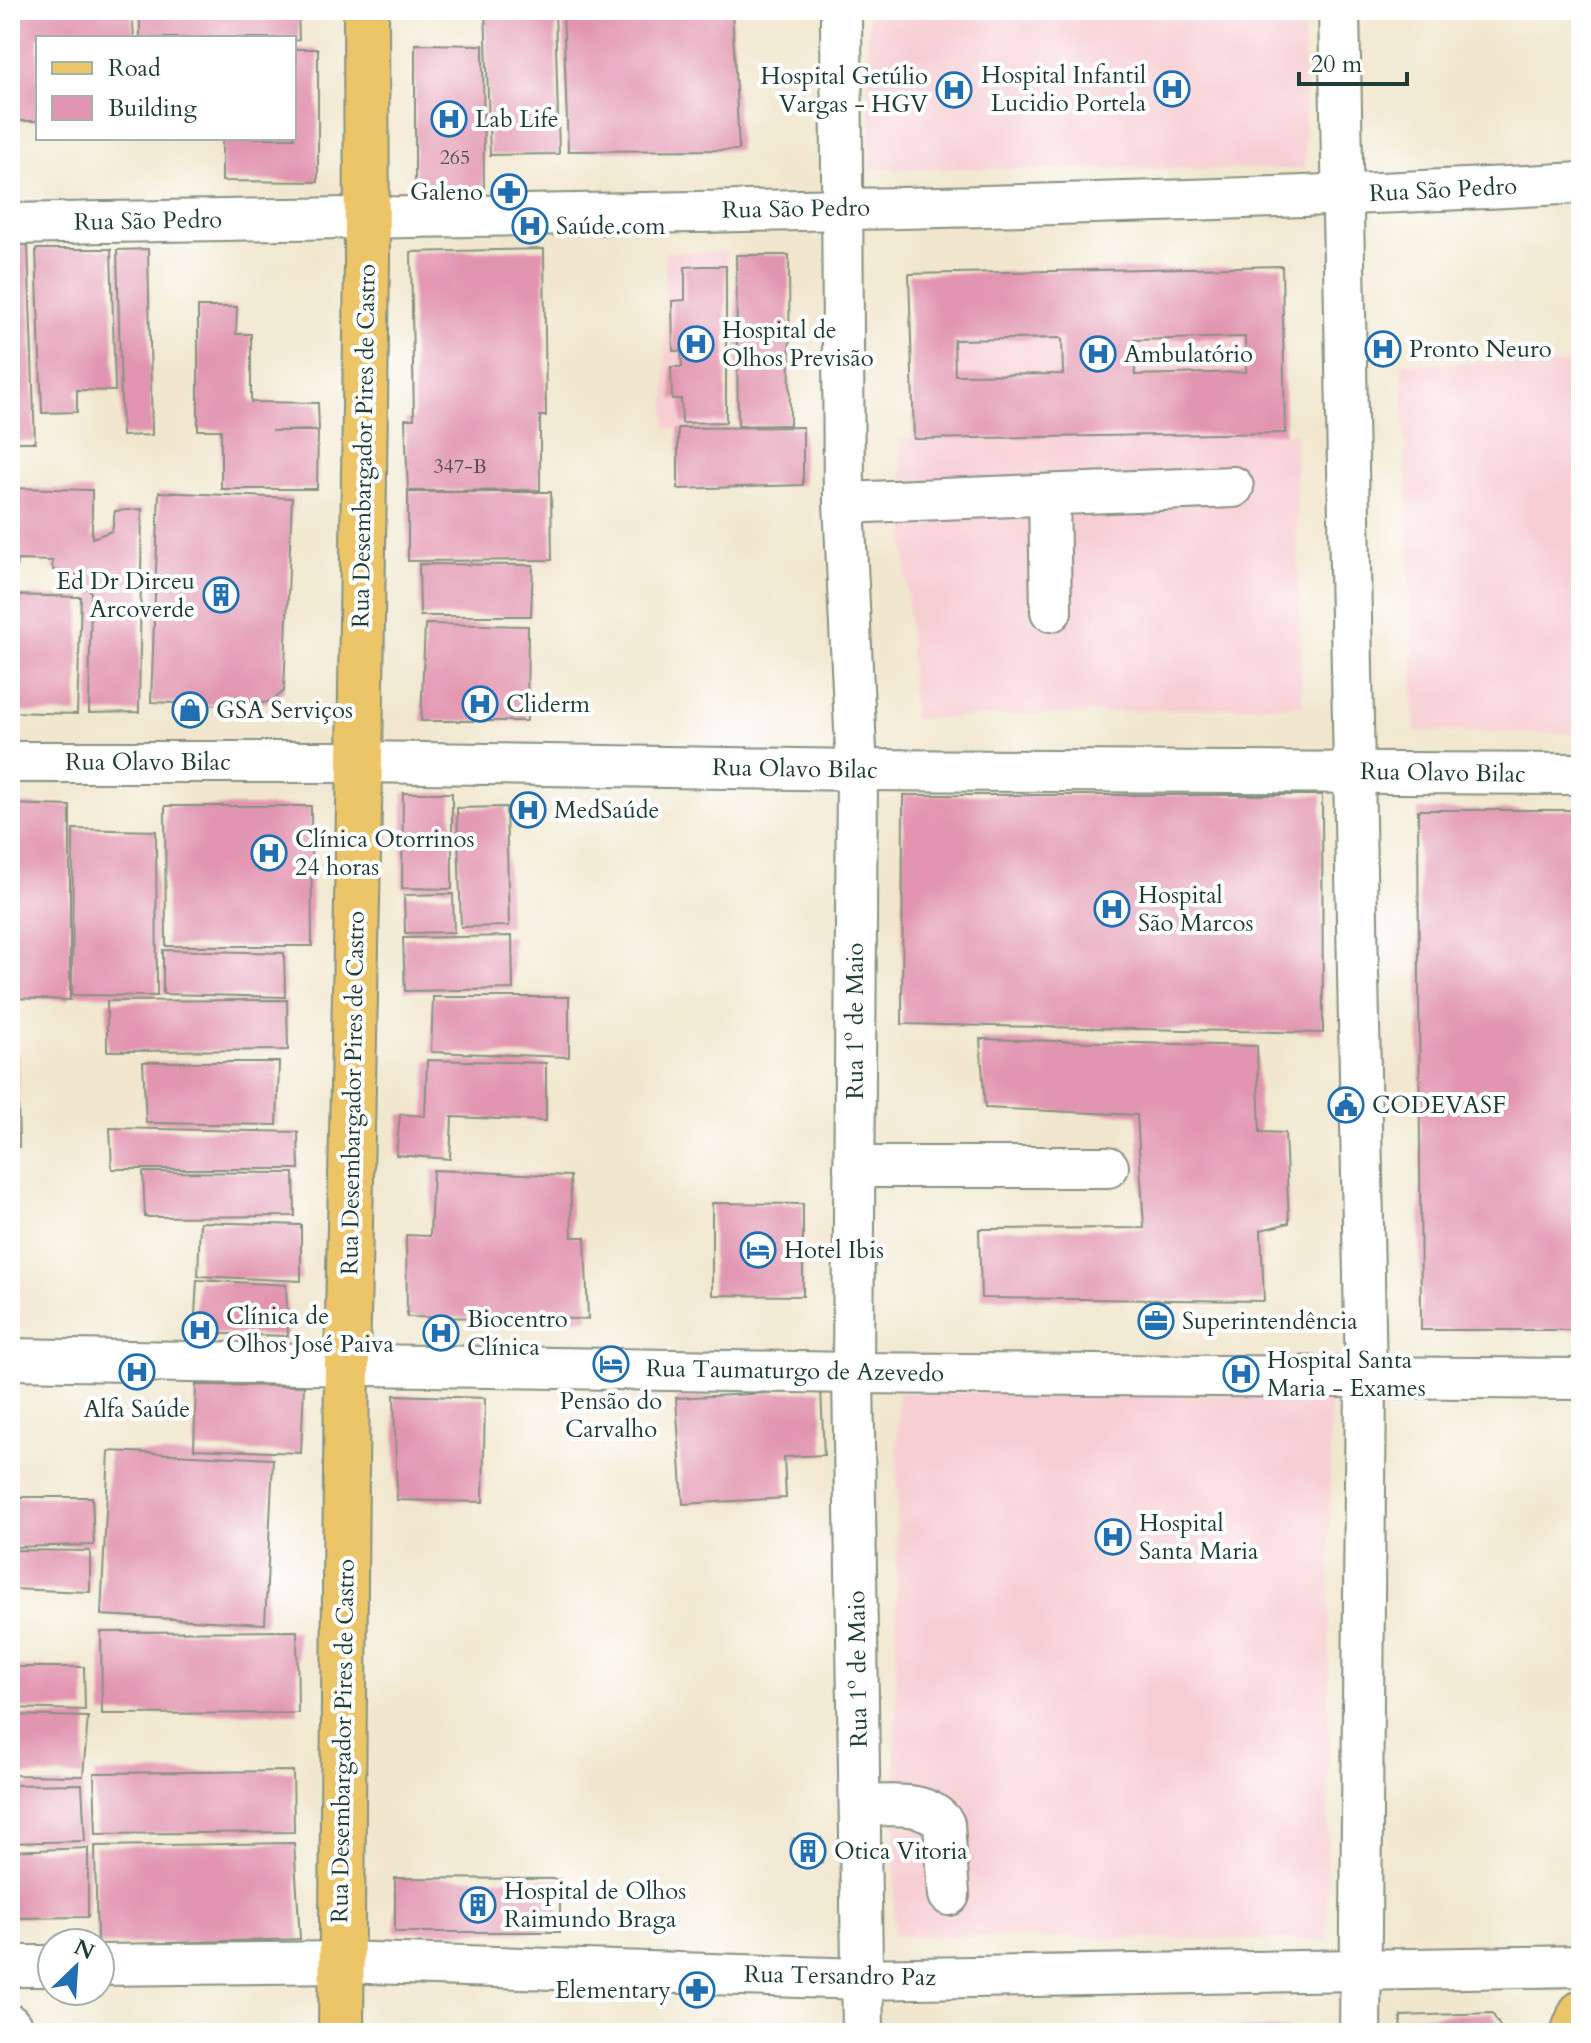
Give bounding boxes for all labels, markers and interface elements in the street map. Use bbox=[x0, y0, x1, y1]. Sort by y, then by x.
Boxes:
legend bbox=[36, 36, 296, 140]
scale bar bbox=[1299, 36, 1407, 86]
text: 20 m bbox=[1311, 48, 1363, 81]
text: Road bbox=[108, 52, 161, 85]
place label: Hospital Infantil Lucidio Portela bbox=[981, 59, 1147, 120]
place label: Hospital Getúlio Vargas - HGV bbox=[760, 60, 928, 121]
hospital icon: Hospital Infantil Lucidio Portela bbox=[1153, 70, 1191, 108]
hospital icon: Hospital Getúlio Vargas - HGV bbox=[935, 71, 973, 109]
text: Building bbox=[108, 92, 198, 125]
hospital icon: Lab Life bbox=[430, 100, 468, 138]
place label: Lab Life bbox=[475, 103, 559, 136]
house number: 265 bbox=[440, 144, 470, 171]
street label: Rua São Pedro bbox=[1368, 170, 1518, 210]
pharmacy icon: Galeno bbox=[490, 173, 528, 211]
place label: Galeno bbox=[410, 176, 483, 209]
street label: Rua São Pedro bbox=[722, 191, 870, 227]
street label: Rua São Pedro bbox=[74, 203, 222, 239]
hospital icon: Saúde.com bbox=[511, 207, 549, 245]
place label: Saúde.com bbox=[556, 210, 666, 243]
street label: Rua Desembargador Pires de Castro bbox=[344, 264, 384, 628]
place label: Hospital de Olhos Previsão bbox=[722, 314, 874, 375]
hospital icon: Hospital de Olhos Previsão bbox=[677, 325, 715, 363]
hospital icon: Pronto Neuro bbox=[1364, 330, 1402, 368]
place label: Pronto Neuro bbox=[1409, 333, 1552, 366]
hospital icon: Ambulatório bbox=[1079, 335, 1117, 373]
place label: Ambulatório bbox=[1124, 338, 1253, 371]
house number: 347-B bbox=[433, 453, 487, 480]
place label: Ed Dr Dirceu Arcoverde bbox=[56, 565, 195, 626]
building icon: Ed Dr Dirceu Arcoverde bbox=[202, 576, 240, 614]
hospital icon: Cliderm bbox=[461, 685, 499, 723]
place label: Cliderm bbox=[506, 688, 591, 721]
shop icon: GSA Serviços bbox=[171, 691, 209, 729]
place label: GSA Serviços bbox=[216, 694, 353, 727]
street label: Rua Olavo Bilac bbox=[65, 746, 231, 779]
street label: Rua Olavo Bilac bbox=[712, 751, 878, 787]
street label: Rua Olavo Bilac bbox=[1360, 755, 1526, 791]
hospital icon: MedSaúde bbox=[509, 791, 547, 829]
place label: MedSaúde bbox=[554, 794, 660, 827]
place label: Clínica Otorrinos 24 horas bbox=[295, 823, 475, 884]
hospital icon: Clínica Otorrinos 24 horas bbox=[250, 834, 288, 872]
place label: Hospital São Marcos bbox=[1138, 879, 1254, 940]
hospital icon: Hospital São Marcos bbox=[1093, 890, 1131, 928]
street label: Rua Desembargador Pires de Castro bbox=[333, 911, 373, 1275]
street label: Rua 1º de Maio bbox=[839, 942, 872, 1100]
public building icon: CODEVASF bbox=[1327, 1086, 1365, 1124]
place label: CODEVASF bbox=[1372, 1089, 1506, 1122]
hotel icon: Hotel Ibis bbox=[739, 1231, 777, 1269]
place label: Hotel Ibis bbox=[784, 1234, 884, 1267]
place label: Clínica de Olhos José Paiva bbox=[226, 1300, 394, 1361]
office icon: Superintendência bbox=[1137, 1302, 1175, 1340]
place label: Biocentro Clínica bbox=[467, 1303, 568, 1364]
place label: Superintendência bbox=[1182, 1305, 1358, 1338]
hospital icon: Clínica de Olhos José Paiva bbox=[181, 1311, 219, 1349]
hospital icon: Biocentro Clínica bbox=[422, 1314, 460, 1352]
place label: Hospital Santa Maria - Exames bbox=[1267, 1344, 1426, 1405]
hotel icon: Pensão do Carvalho bbox=[592, 1345, 630, 1383]
street label: Rua Taumaturgo de Azevedo bbox=[646, 1352, 944, 1390]
hospital icon: Alfa Saúde bbox=[118, 1353, 156, 1391]
hospital icon: Hospital Santa Maria - Exames bbox=[1222, 1355, 1260, 1393]
place label: Pensão do Carvalho bbox=[560, 1385, 662, 1446]
place label: Alfa Saúde bbox=[84, 1393, 190, 1426]
place label: Hospital Santa Maria bbox=[1139, 1507, 1259, 1568]
hospital icon: Hospital Santa Maria bbox=[1094, 1518, 1132, 1556]
street label: Rua Desembargador Pires de Castro bbox=[323, 1559, 363, 1923]
street label: Rua 1º de Maio bbox=[840, 1590, 876, 1748]
building icon: Otica Vitoria bbox=[789, 1832, 827, 1870]
place label: Otica Vitoria bbox=[834, 1835, 968, 1868]
place label: Hospital de Olhos Raimundo Braga bbox=[504, 1875, 686, 1936]
building icon: Hospital de Olhos Raimundo Braga bbox=[459, 1886, 497, 1924]
north arrow bbox=[36, 1927, 116, 2007]
text: N bbox=[69, 1932, 99, 1967]
street label: Rua Tersandro Paz bbox=[744, 1958, 937, 1994]
pharmacy icon: Elementary bbox=[678, 1971, 716, 2009]
place label: Elementary bbox=[555, 1974, 671, 2007]

